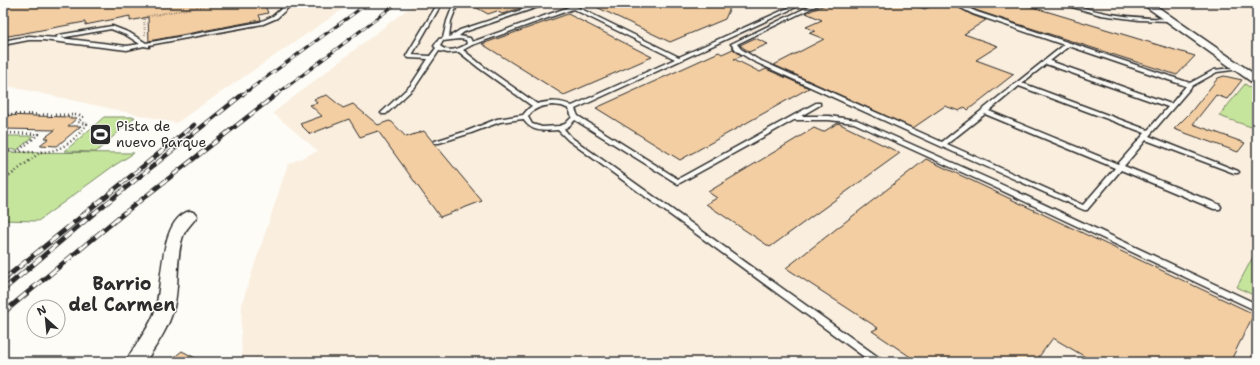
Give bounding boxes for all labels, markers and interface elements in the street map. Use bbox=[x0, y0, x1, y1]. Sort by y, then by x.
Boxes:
place label: Pista de nuevo Parque bbox=[116, 117, 207, 151]
sports icon: Pista de nuevo Parque bbox=[87, 121, 113, 147]
district label: Barrio del Carmen bbox=[69, 272, 175, 317]
north arrow bbox=[26, 299, 66, 339]
text: N bbox=[34, 302, 49, 319]

